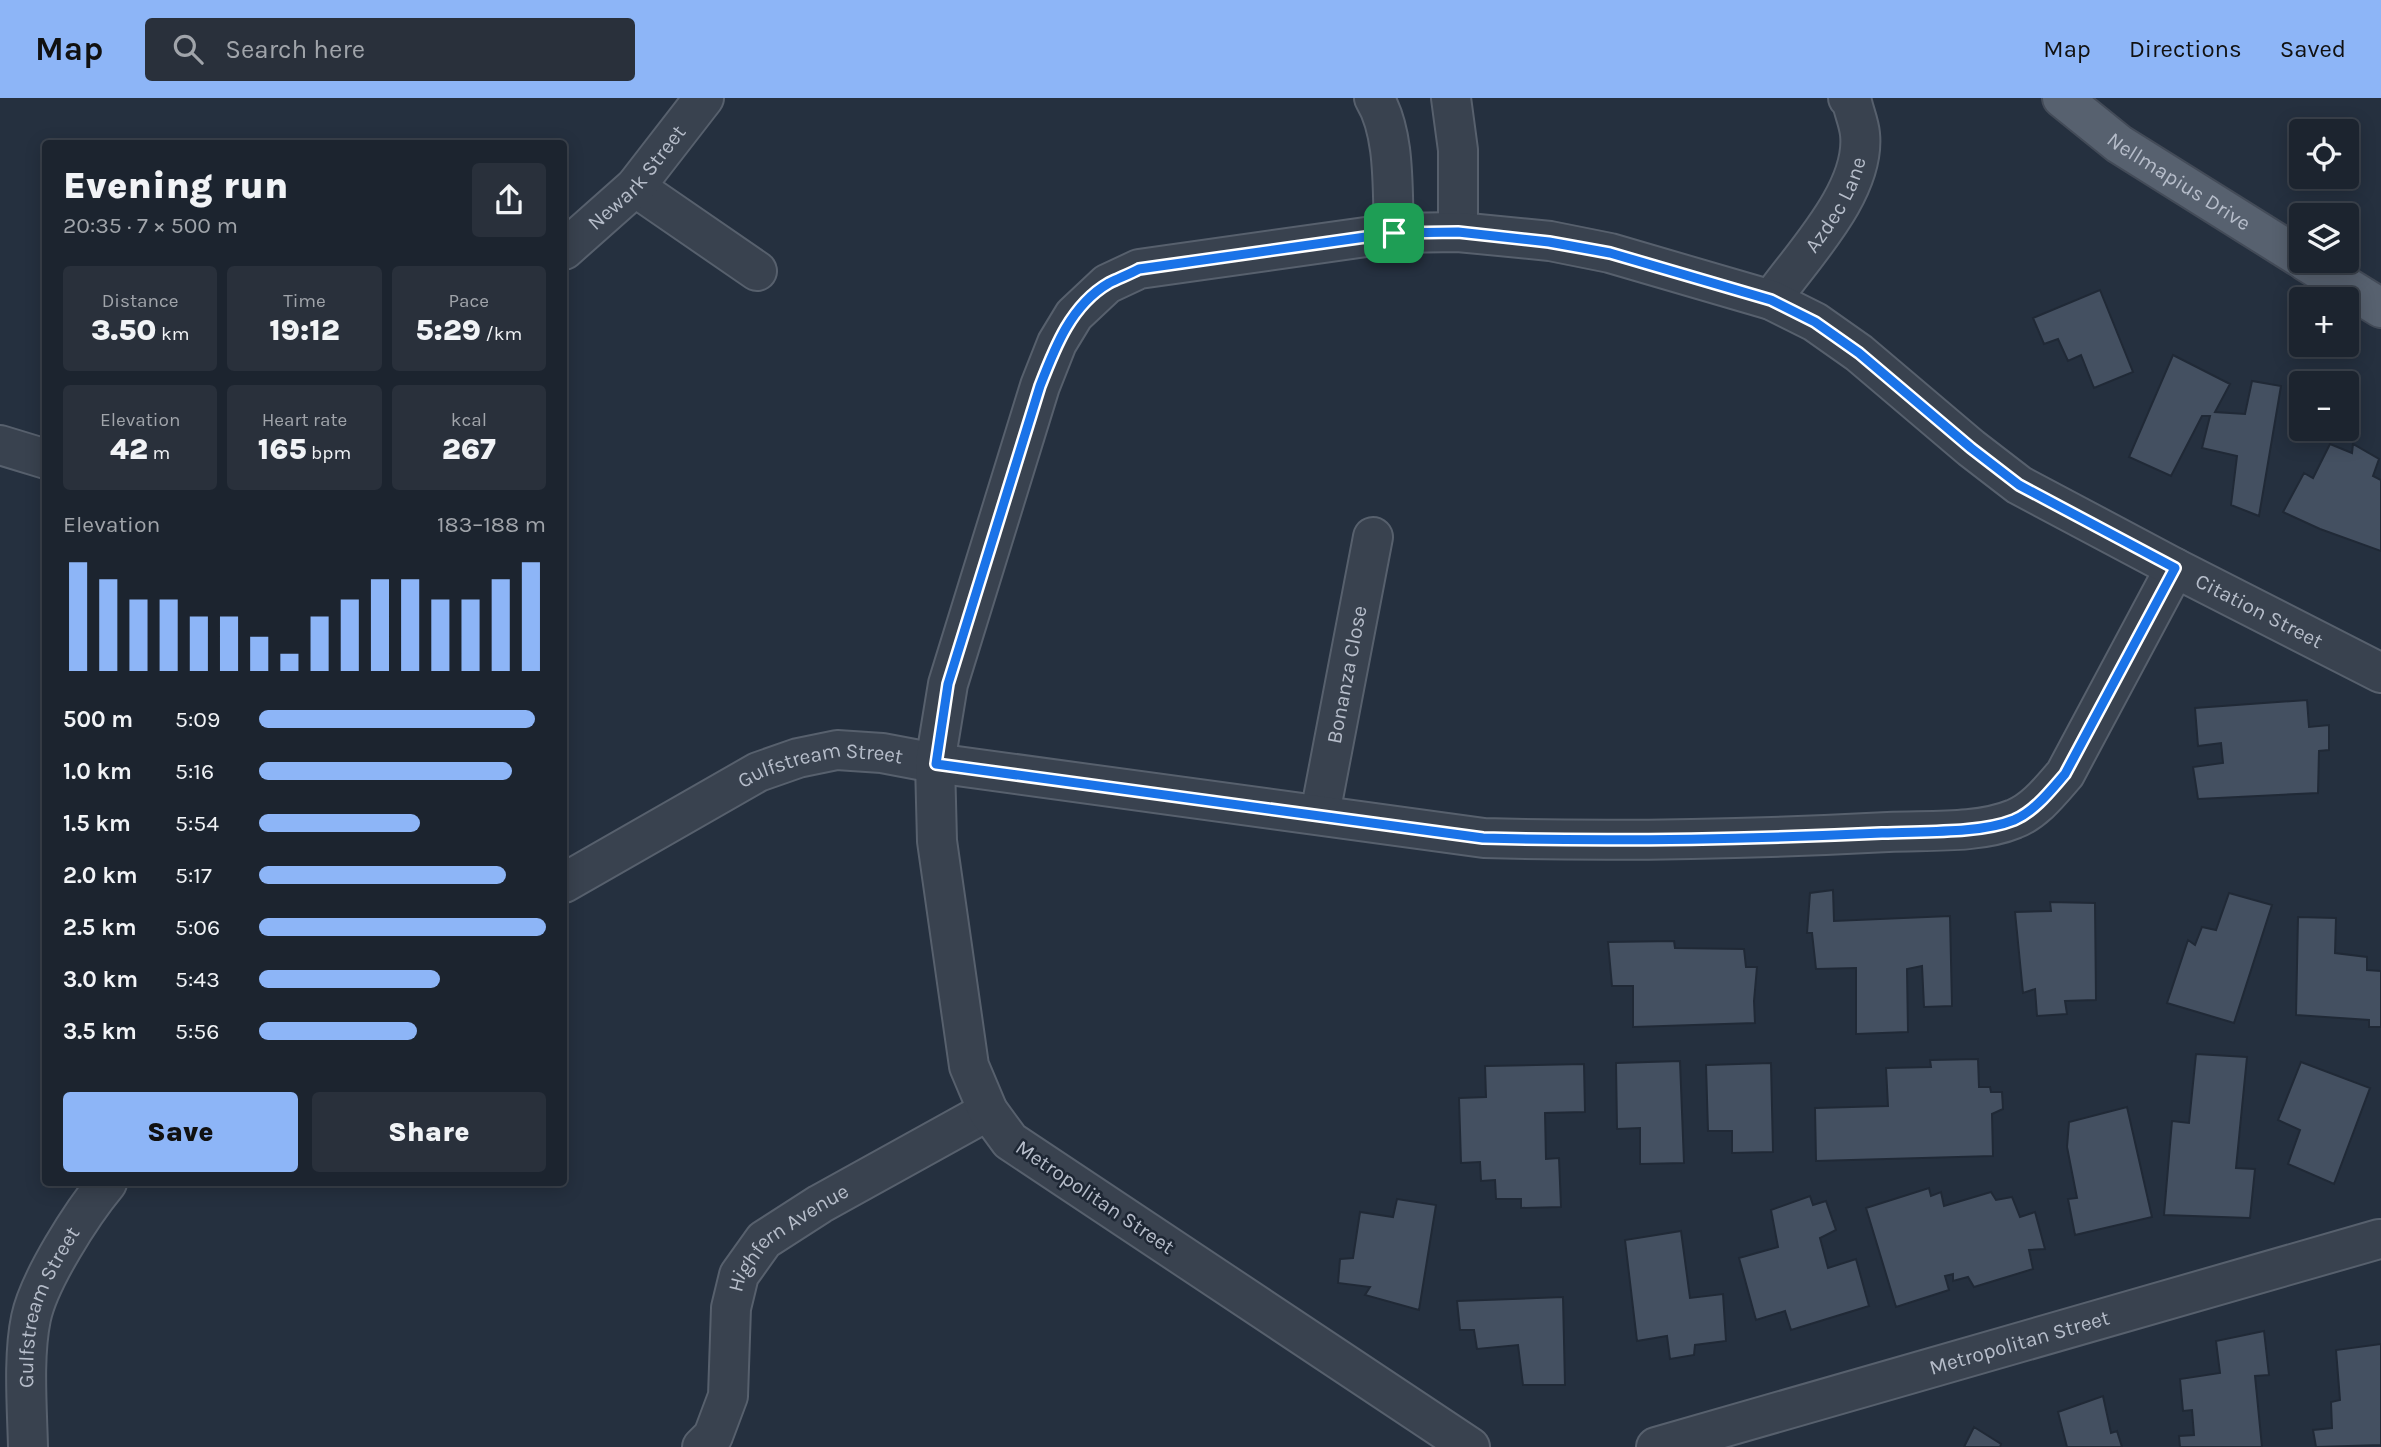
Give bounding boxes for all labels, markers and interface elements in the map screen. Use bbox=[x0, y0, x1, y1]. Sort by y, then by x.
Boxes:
search box bbox=[145, 18, 635, 81]
text: Map bbox=[35, 30, 103, 68]
icon: search bbox=[169, 30, 207, 68]
text: Search here bbox=[225, 34, 365, 65]
text: Map bbox=[2043, 35, 2091, 63]
text: Directions bbox=[2129, 35, 2242, 63]
text: Saved bbox=[2280, 35, 2346, 63]
map controls bbox=[2289, 119, 2359, 441]
button: locate bbox=[2289, 119, 2359, 189]
street label: Newark Street bbox=[583, 120, 691, 235]
street label: Nellmapius Drive bbox=[2102, 127, 2255, 235]
street label: Azdec Lane bbox=[1800, 155, 1871, 257]
text: Evening run bbox=[63, 163, 288, 208]
button: share bbox=[472, 163, 546, 237]
pin bbox=[1364, 203, 1424, 263]
button: layers bbox=[2289, 203, 2359, 273]
text: 20:35 · 7 × 500 m bbox=[63, 212, 238, 239]
icon: arrive bbox=[1375, 214, 1413, 252]
button: + bbox=[2289, 287, 2359, 357]
text: Distance bbox=[102, 290, 179, 312]
text: Time bbox=[283, 290, 326, 312]
text: Pace bbox=[449, 290, 489, 312]
text: 3.50 bbox=[91, 312, 156, 348]
text: 19:12 bbox=[269, 312, 340, 348]
text: 5:29 bbox=[415, 312, 481, 348]
text: km bbox=[156, 323, 189, 345]
text: /km bbox=[481, 323, 522, 345]
button: − bbox=[2289, 371, 2359, 441]
text: Elevation bbox=[100, 409, 180, 431]
text: Heart rate bbox=[262, 409, 347, 431]
text: kcal bbox=[451, 409, 487, 431]
text: 42 bbox=[110, 431, 148, 467]
text: 165 bbox=[258, 431, 307, 467]
text: 267 bbox=[442, 431, 496, 467]
text: m bbox=[148, 442, 170, 464]
text: bpm bbox=[307, 442, 351, 464]
text: Elevation bbox=[63, 511, 160, 538]
text: 183–188 m bbox=[437, 511, 546, 538]
street label: Citation Street bbox=[2192, 569, 2327, 653]
street label: Bonanza Close bbox=[1322, 603, 1372, 746]
text: 500 m bbox=[63, 706, 133, 733]
text: 5:09 bbox=[175, 706, 220, 733]
street label: Gulfstream Street bbox=[733, 738, 905, 793]
text: 1.0 km bbox=[63, 758, 132, 785]
text: 5:16 bbox=[175, 758, 214, 785]
text: 1.5 km bbox=[63, 810, 131, 837]
text: 5:54 bbox=[175, 810, 219, 837]
text: 2.0 km bbox=[63, 862, 138, 889]
text: 5:17 bbox=[175, 862, 212, 889]
text: 2.5 km bbox=[63, 914, 137, 941]
text: 5:06 bbox=[175, 914, 220, 941]
text: 3.0 km bbox=[63, 966, 138, 993]
text: 5:43 bbox=[175, 966, 220, 993]
text: 3.5 km bbox=[63, 1018, 137, 1045]
text: 5:56 bbox=[175, 1018, 219, 1045]
button: Save bbox=[63, 1092, 298, 1172]
button: Share bbox=[312, 1092, 546, 1172]
street label: Metropolitan Street bbox=[1011, 1135, 1179, 1259]
street label: Highfern Avenue bbox=[723, 1179, 853, 1294]
street label: Gulfstream Street bbox=[14, 1222, 84, 1388]
street label: Metropolitan Street bbox=[1926, 1305, 2112, 1380]

